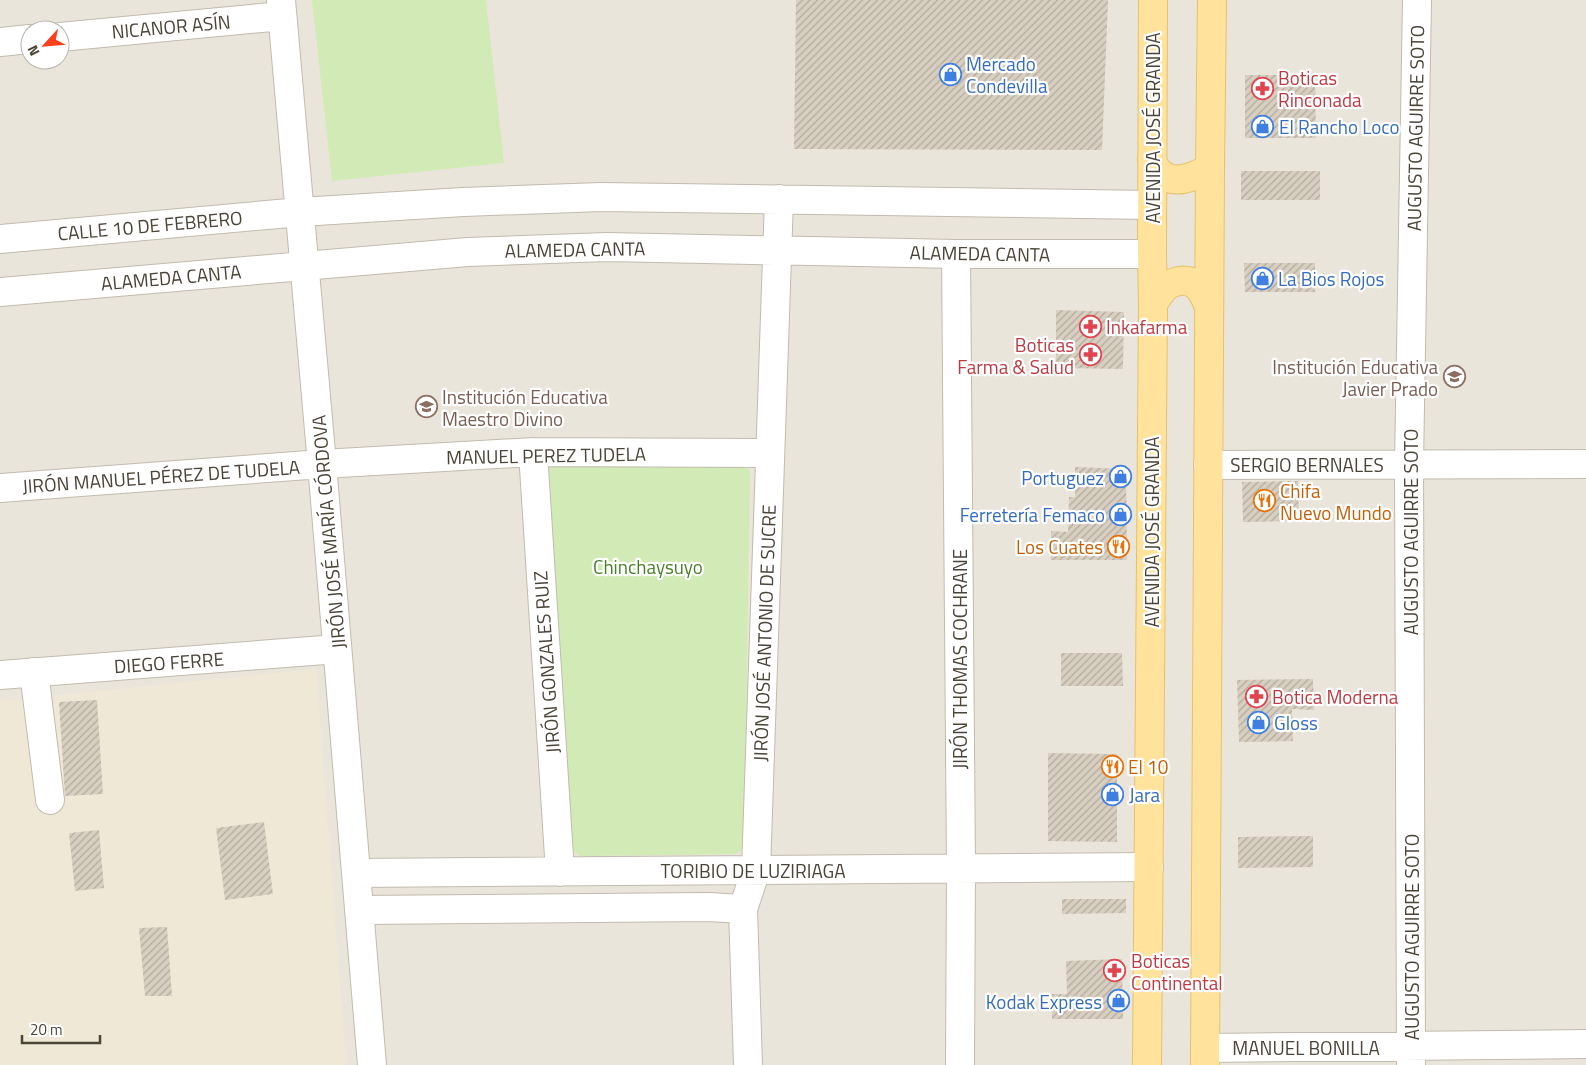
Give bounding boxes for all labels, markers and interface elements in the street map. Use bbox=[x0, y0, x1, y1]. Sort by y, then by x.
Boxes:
street label: NICANOR ASÍN bbox=[110, 6, 232, 46]
north arrow bbox=[20, 20, 70, 70]
street label: AUGUSTO AGUIRRE SOTO bbox=[1399, 25, 1431, 231]
street label: AVENIDA JOSÉ GRANDA bbox=[1138, 32, 1167, 224]
text: N bbox=[21, 42, 44, 60]
place label: Mercado Condevilla bbox=[966, 49, 1048, 100]
shop icon: Mercado Condevilla bbox=[938, 62, 962, 86]
place label: Boticas Rinconada bbox=[1278, 63, 1362, 114]
pharmacy icon: Boticas Rinconada bbox=[1250, 76, 1274, 100]
place label: El Rancho Loco bbox=[1279, 112, 1399, 141]
shop icon: El Rancho Loco bbox=[1251, 114, 1275, 138]
street label: CALLE 10 DE FEBRERO bbox=[56, 202, 244, 248]
street label: ALAMEDA CANTA bbox=[504, 233, 646, 265]
street label: ALAMEDA CANTA bbox=[909, 237, 1051, 269]
street label: ALAMEDA CANTA bbox=[100, 256, 242, 298]
place label: La Bios Rojos bbox=[1278, 264, 1384, 293]
shop icon: La Bios Rojos bbox=[1250, 266, 1274, 290]
place label: Inkafarma bbox=[1106, 312, 1188, 341]
pharmacy icon: Inkafarma bbox=[1078, 314, 1102, 338]
place label: Boticas Farma & Salud bbox=[957, 330, 1074, 381]
pharmacy icon: Boticas Farma & Salud bbox=[1078, 343, 1102, 367]
place label: Institución Educativa Javier Prado bbox=[1272, 352, 1438, 403]
school or university icon: Institución Educativa Javier Prado bbox=[1442, 365, 1466, 389]
place label: Institución Educativa Maestro Divino bbox=[442, 382, 608, 433]
school or university icon: Institución Educativa Maestro Divino bbox=[414, 395, 438, 419]
street label: JIRÓN JOSÉ MARÍA CÓRDOVA bbox=[303, 414, 353, 650]
street label: AUGUSTO AGUIRRE SOTO bbox=[1396, 429, 1425, 635]
street label: AVENIDA JOSÉ GRANDA bbox=[1137, 436, 1166, 628]
street label: MANUEL PEREZ TUDELA bbox=[446, 439, 646, 471]
street label: SERGIO BERNALES bbox=[1230, 450, 1384, 479]
street label: JIRÓN MANUEL PÉREZ DE TUDELA bbox=[21, 452, 301, 500]
place label: Portuguez bbox=[1021, 463, 1104, 492]
shop icon: Portuguez bbox=[1108, 465, 1132, 489]
place label: Chifa Nuevo Mundo bbox=[1280, 476, 1392, 527]
restaurant icon: Chifa Nuevo Mundo bbox=[1252, 489, 1276, 513]
place label: Ferretería Femaco bbox=[960, 500, 1105, 529]
shop icon: Ferretería Femaco bbox=[1109, 502, 1133, 526]
street label: JIRÓN JOSÉ ANTONIO DE SUCRE bbox=[745, 504, 783, 762]
place label: Los Cuates bbox=[1016, 532, 1103, 561]
restaurant icon: Los Cuates bbox=[1107, 534, 1131, 558]
street label: JIRÓN THOMAS COCHRANE bbox=[945, 549, 974, 769]
park label: Chinchaysuyo bbox=[593, 552, 703, 581]
street label: JIRÓN GONZALES RUIZ bbox=[525, 570, 567, 754]
street label: DIEGO FERRE bbox=[113, 644, 225, 680]
place label: Botica Moderna bbox=[1272, 682, 1399, 711]
pharmacy icon: Botica Moderna bbox=[1244, 684, 1268, 708]
place label: Gloss bbox=[1274, 708, 1318, 737]
shop icon: Gloss bbox=[1246, 710, 1270, 734]
place label: El 10 bbox=[1128, 752, 1168, 781]
restaurant icon: El 10 bbox=[1100, 754, 1124, 778]
place label: Jara bbox=[1129, 780, 1161, 809]
shop icon: Jara bbox=[1101, 782, 1125, 806]
street label: AUGUSTO AGUIRRE SOTO bbox=[1397, 834, 1426, 1040]
street label: TORIBIO DE LUZIRIAGA bbox=[660, 856, 846, 885]
place label: Boticas Continental bbox=[1131, 946, 1223, 997]
pharmacy icon: Boticas Continental bbox=[1103, 959, 1127, 983]
place label: Kodak Express bbox=[986, 987, 1102, 1016]
shop icon: Kodak Express bbox=[1106, 989, 1130, 1013]
scale bar bbox=[22, 1012, 100, 1044]
text: 20 m bbox=[30, 1018, 63, 1041]
street label: MANUEL BONILLA bbox=[1232, 1033, 1380, 1062]

